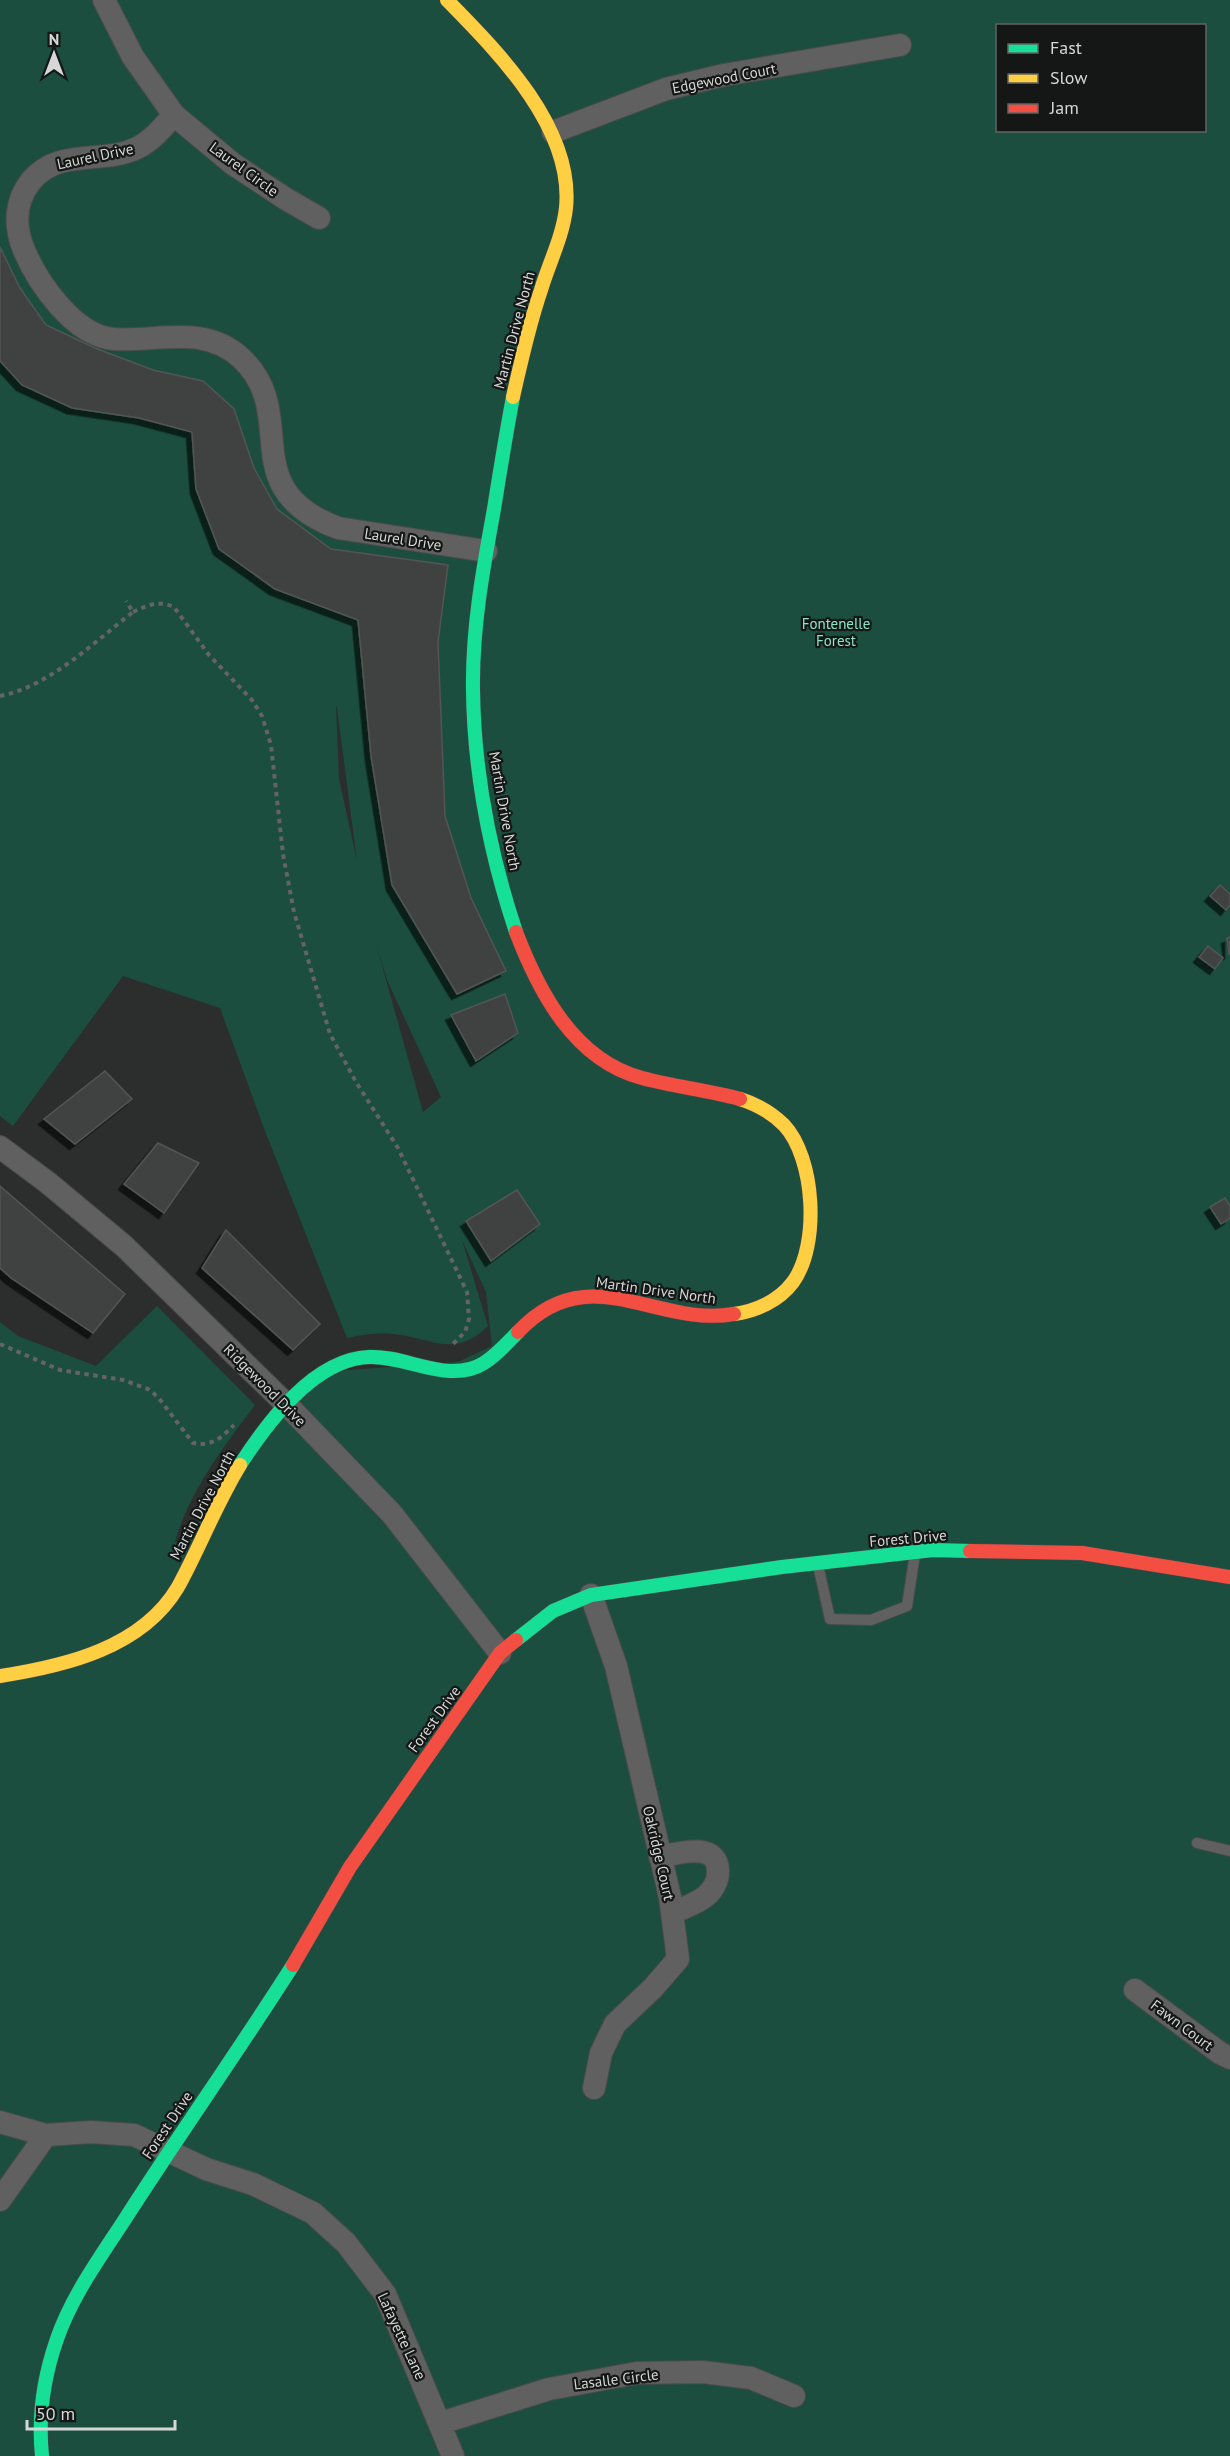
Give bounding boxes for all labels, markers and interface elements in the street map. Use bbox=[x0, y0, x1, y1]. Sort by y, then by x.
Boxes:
north arrow bbox=[24, 24, 84, 84]
legend bbox=[996, 24, 1206, 132]
text: N bbox=[49, 29, 59, 49]
text: Fast bbox=[1050, 36, 1082, 59]
street label: Edgewood Court bbox=[670, 59, 778, 97]
text: Slow bbox=[1050, 66, 1088, 89]
text: Jam bbox=[1049, 96, 1079, 119]
street label: Laurel Circle bbox=[206, 138, 282, 200]
street label: Laurel Drive bbox=[55, 139, 135, 173]
street label: Martin Drive North bbox=[489, 269, 539, 391]
street label: Laurel Drive bbox=[363, 524, 443, 554]
park label: Fontenelle Forest bbox=[802, 614, 870, 650]
street label: Martin Drive North bbox=[485, 750, 525, 872]
street label: Martin Drive North bbox=[595, 1272, 717, 1308]
street label: Ridgewood Drive bbox=[220, 1340, 310, 1430]
street label: Martin Drive North bbox=[165, 1447, 239, 1563]
street label: Forest Drive bbox=[869, 1525, 947, 1551]
street label: Forest Drive bbox=[404, 1682, 464, 1756]
street label: Oakridge Court bbox=[639, 1804, 679, 1902]
street label: Fawn Court bbox=[1147, 1995, 1217, 2055]
street label: Forest Drive bbox=[137, 2088, 197, 2162]
street label: Lafayette Lane bbox=[374, 2289, 430, 2383]
street label: Lasalle Circle bbox=[572, 2364, 660, 2394]
scale bar bbox=[27, 2393, 176, 2431]
text: 50 m bbox=[36, 2402, 75, 2425]

